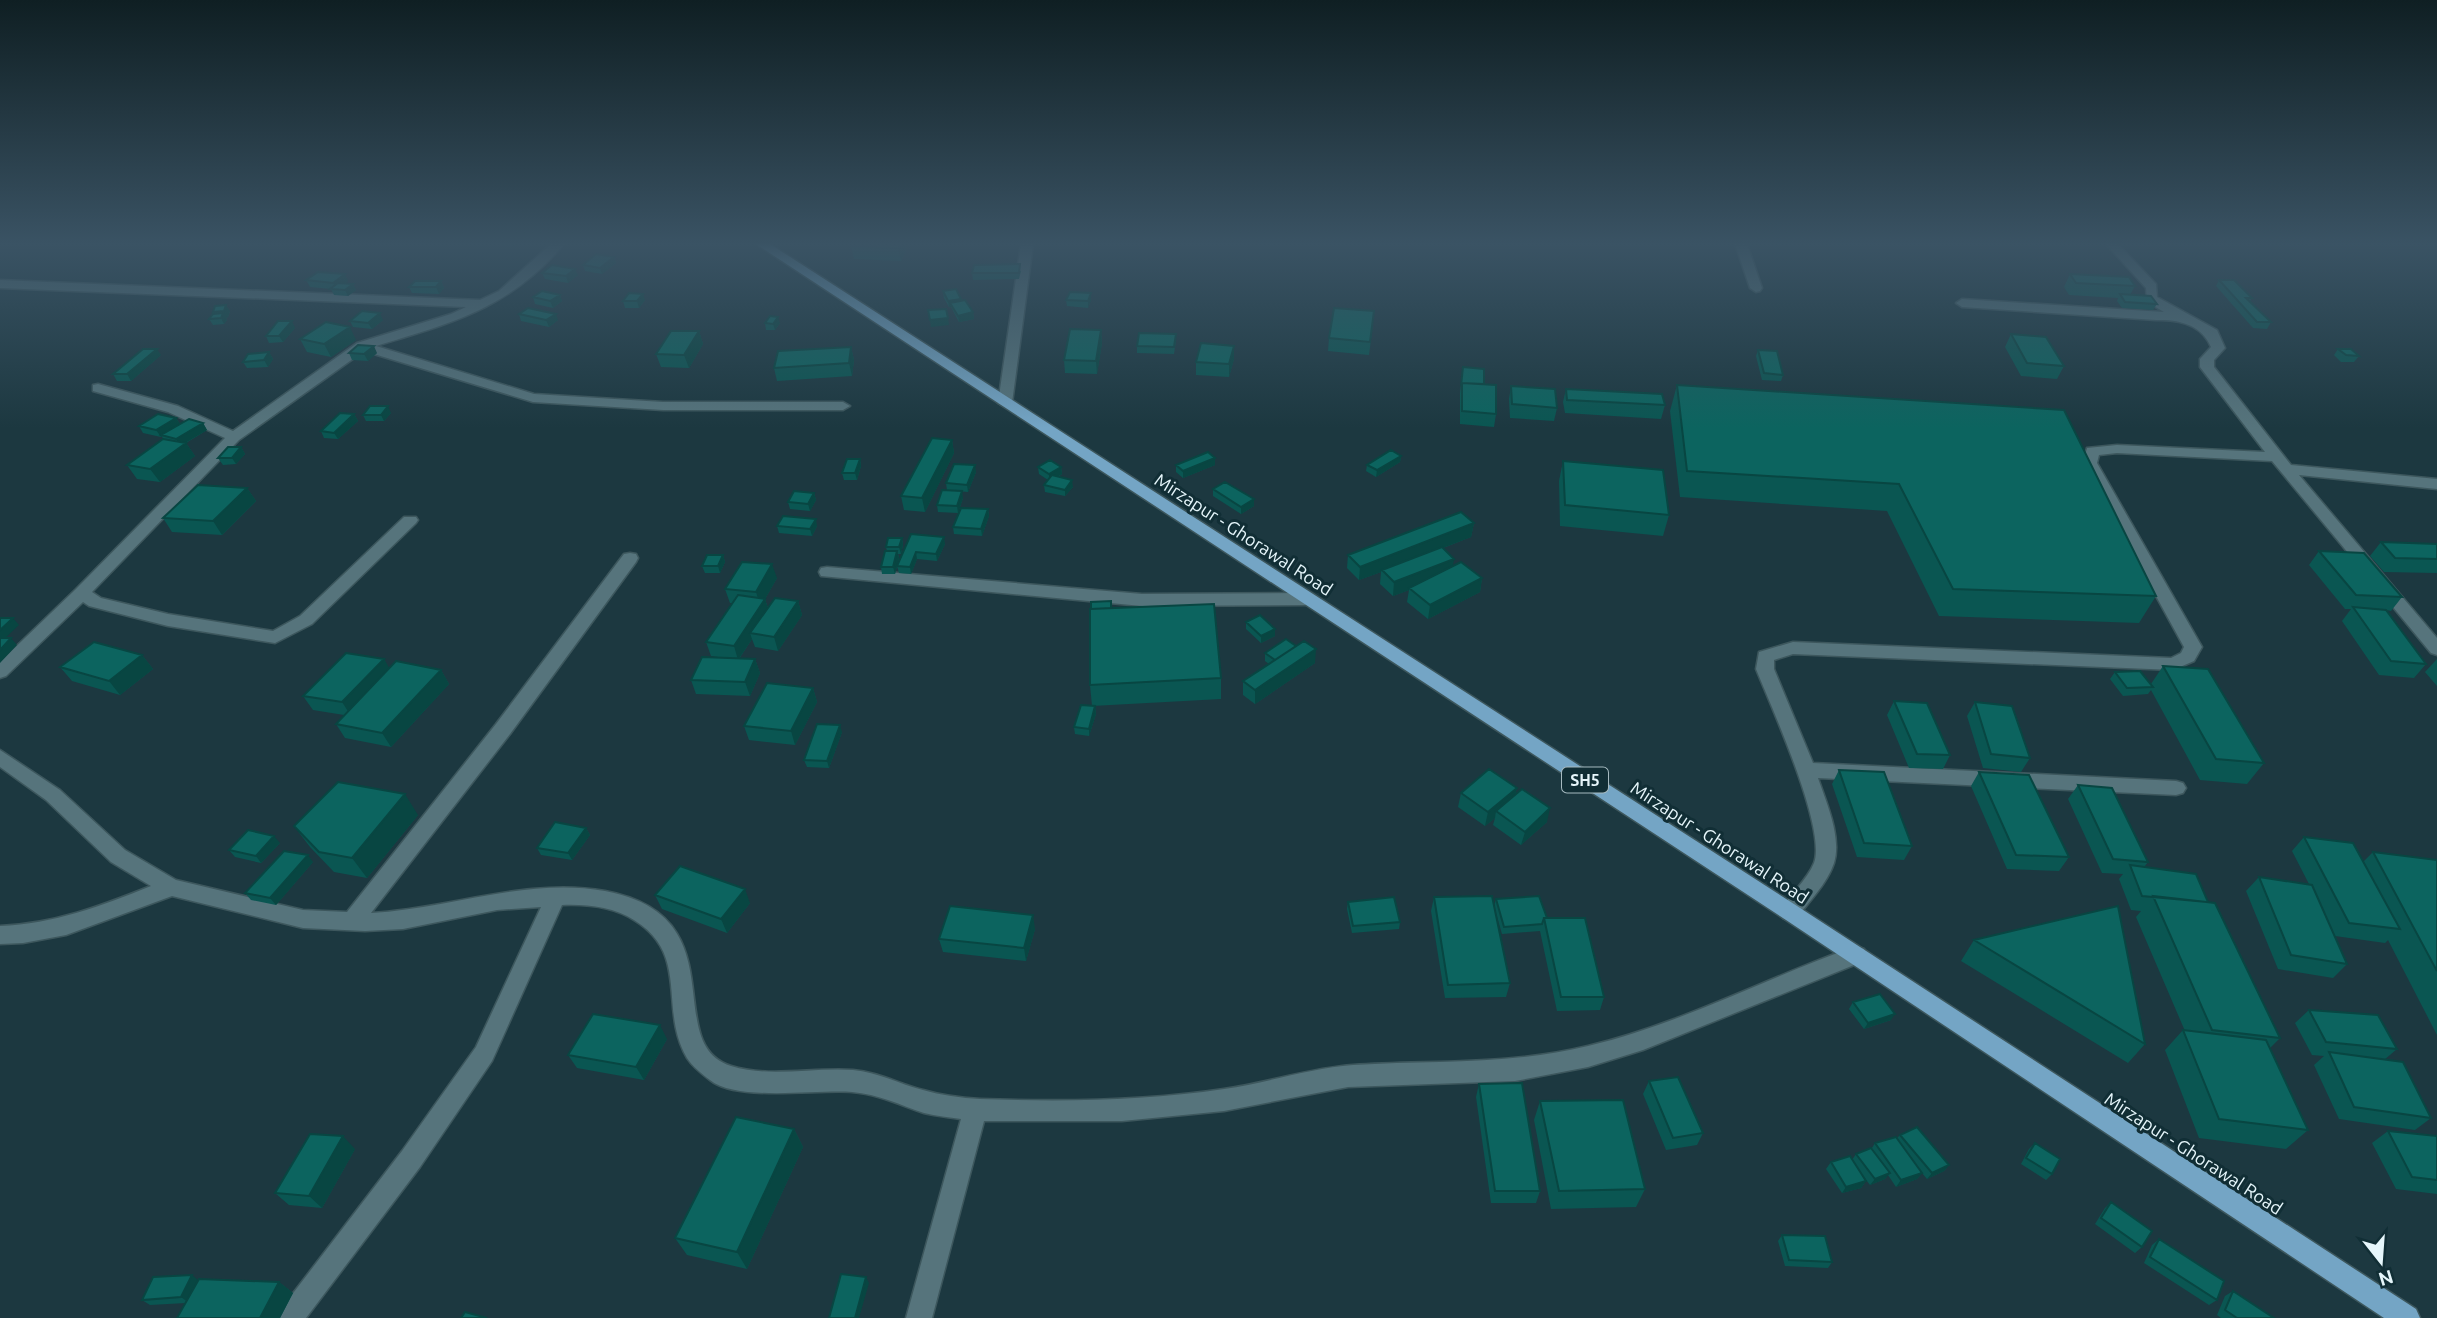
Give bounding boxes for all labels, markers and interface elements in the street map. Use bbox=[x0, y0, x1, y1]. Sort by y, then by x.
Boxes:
street label: Mirzapur - Ghorawal Road bbox=[1151, 469, 1337, 599]
road number: SH5 bbox=[1562, 768, 1608, 792]
street label: Mirzapur - Ghorawal Road bbox=[1627, 777, 1813, 907]
street label: Mirzapur - Ghorawal Road bbox=[2101, 1088, 2287, 1218]
north arrow bbox=[2346, 1227, 2416, 1297]
text: N bbox=[2376, 1266, 2396, 1291]

